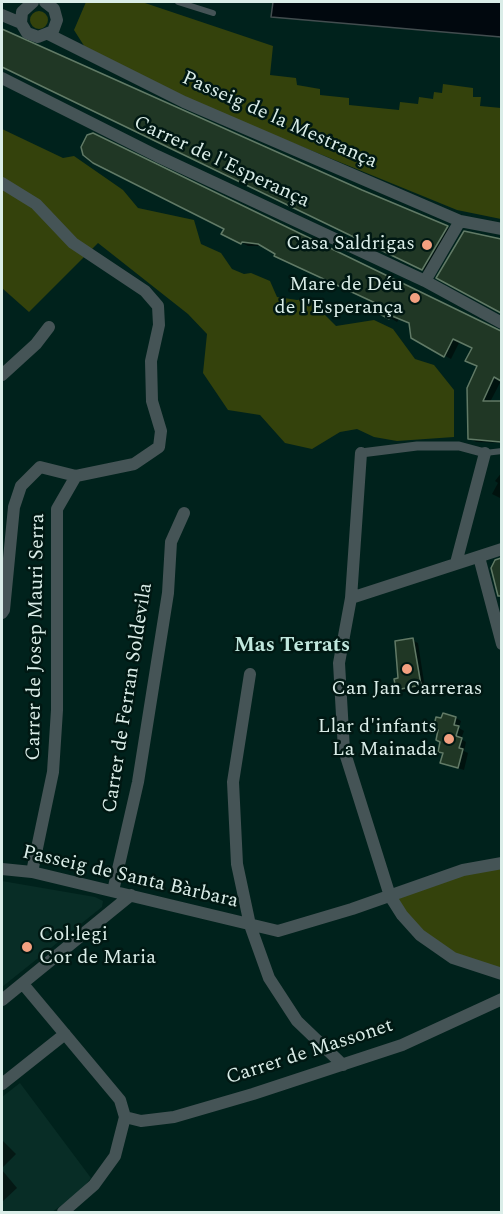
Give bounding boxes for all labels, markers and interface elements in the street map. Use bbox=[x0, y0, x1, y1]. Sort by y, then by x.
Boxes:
street label: Passeig de la Mestrança bbox=[178, 67, 380, 175]
street label: Carrer de l'Esperança bbox=[129, 112, 313, 214]
place label: Casa Saldrigas bbox=[286, 233, 415, 257]
marker: Casa Saldrigas bbox=[420, 238, 434, 252]
place label: Mare de Déu de l'Esperança bbox=[275, 274, 403, 321]
marker: Mare de Déu de l'Esperança bbox=[408, 291, 422, 305]
street label: Carrer de Josep Mauri Serra bbox=[23, 513, 51, 761]
street label: Carrer de Ferran Soldevila bbox=[99, 581, 159, 815]
district label: Mas Terrats bbox=[234, 634, 350, 660]
marker: Can Jan Carreras bbox=[400, 662, 414, 676]
place label: Can Jan Carreras bbox=[332, 678, 482, 702]
place label: Llar d'infants La Mainada bbox=[318, 716, 437, 763]
marker: Llar d'infants La Mainada bbox=[442, 732, 456, 746]
street label: Passeig de Santa Bàrbara bbox=[20, 841, 240, 915]
place label: Col·legi Cor de Maria bbox=[39, 924, 156, 971]
marker: Col·legi Cor de Maria bbox=[20, 940, 34, 954]
street label: Carrer de Massonet bbox=[224, 1015, 396, 1091]

